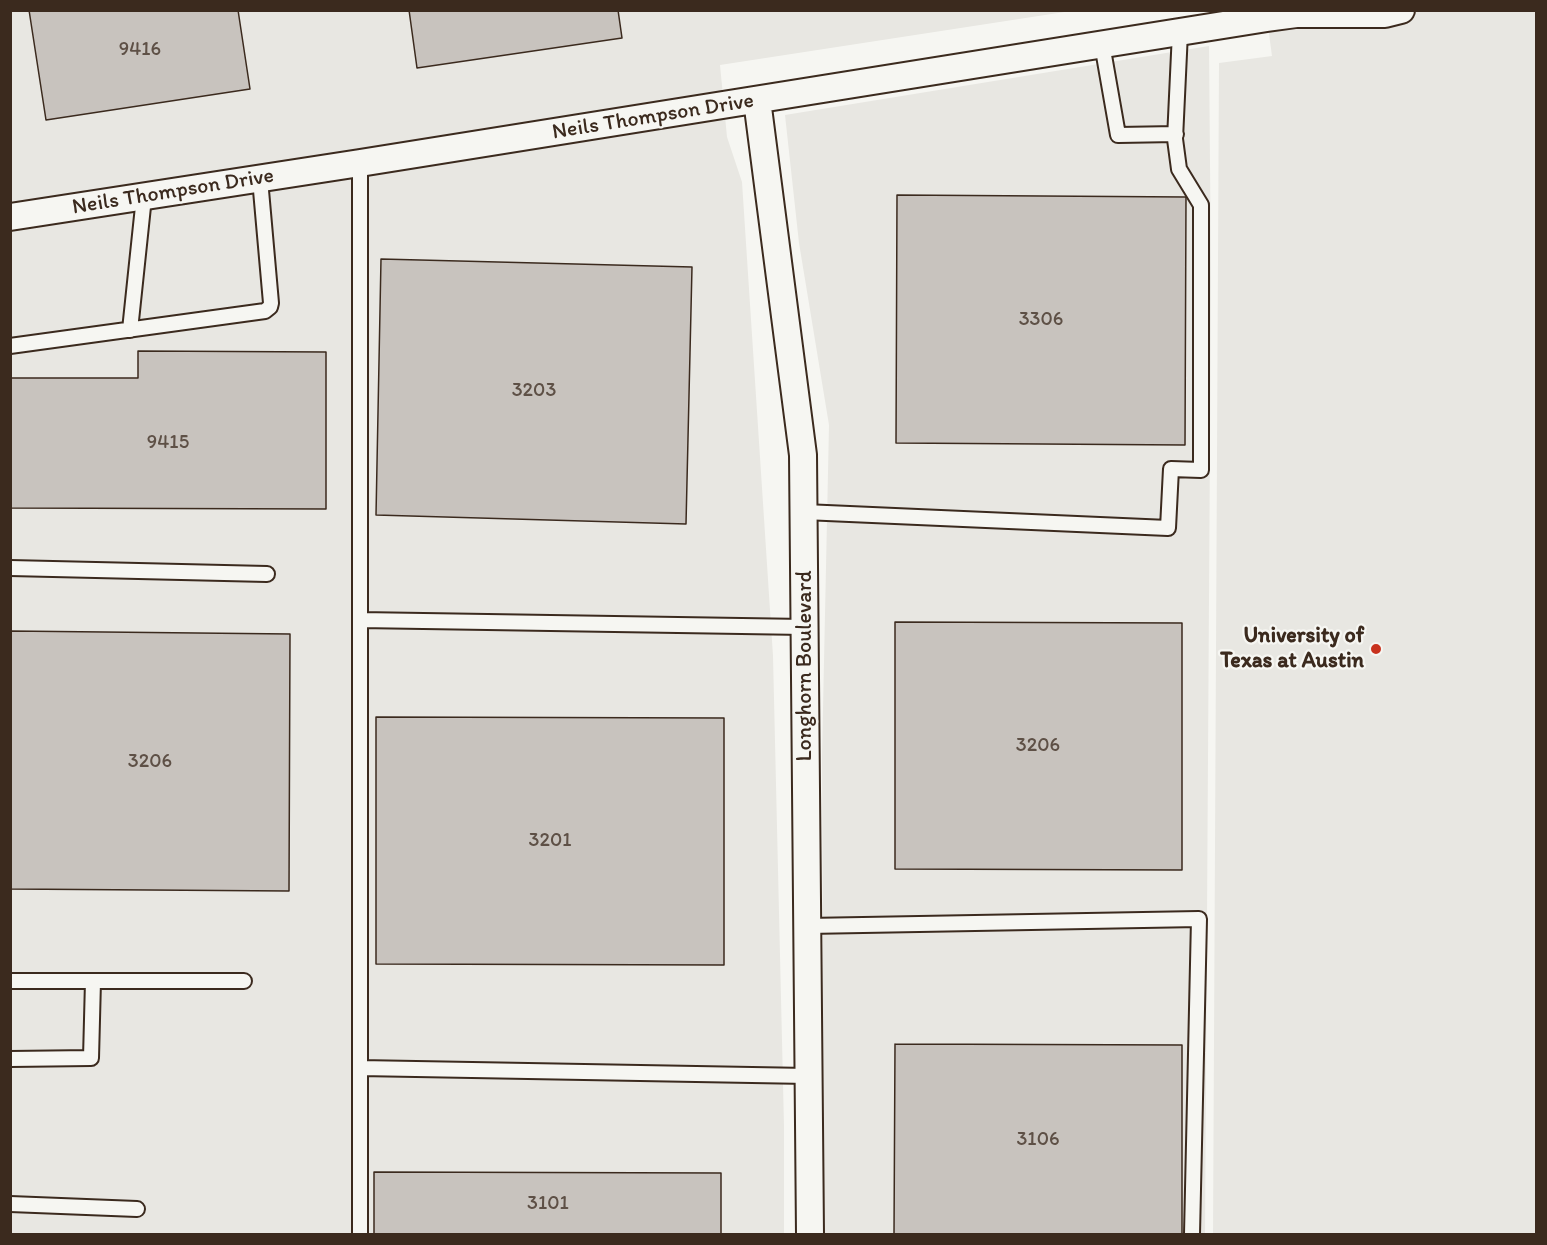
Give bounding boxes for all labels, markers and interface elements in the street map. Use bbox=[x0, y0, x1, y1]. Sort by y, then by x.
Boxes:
house number: 9416 bbox=[119, 38, 161, 62]
street label: Neils Thompson Drive bbox=[550, 88, 756, 146]
street label: Neils Thompson Drive bbox=[70, 163, 276, 221]
house number: 3306 bbox=[1019, 308, 1063, 332]
house number: 3203 bbox=[512, 379, 556, 403]
house number: 9415 bbox=[147, 431, 189, 455]
street label: Longhorn Boulevard bbox=[792, 570, 818, 762]
place label: University of Texas at Austin bbox=[1220, 623, 1364, 674]
marker: University of Texas at Austin bbox=[1369, 642, 1383, 656]
house number: 3206 bbox=[1016, 734, 1060, 758]
house number: 3206 bbox=[128, 750, 172, 774]
house number: 3201 bbox=[528, 829, 572, 853]
house number: 3106 bbox=[1016, 1128, 1060, 1152]
house number: 3101 bbox=[527, 1192, 569, 1216]

